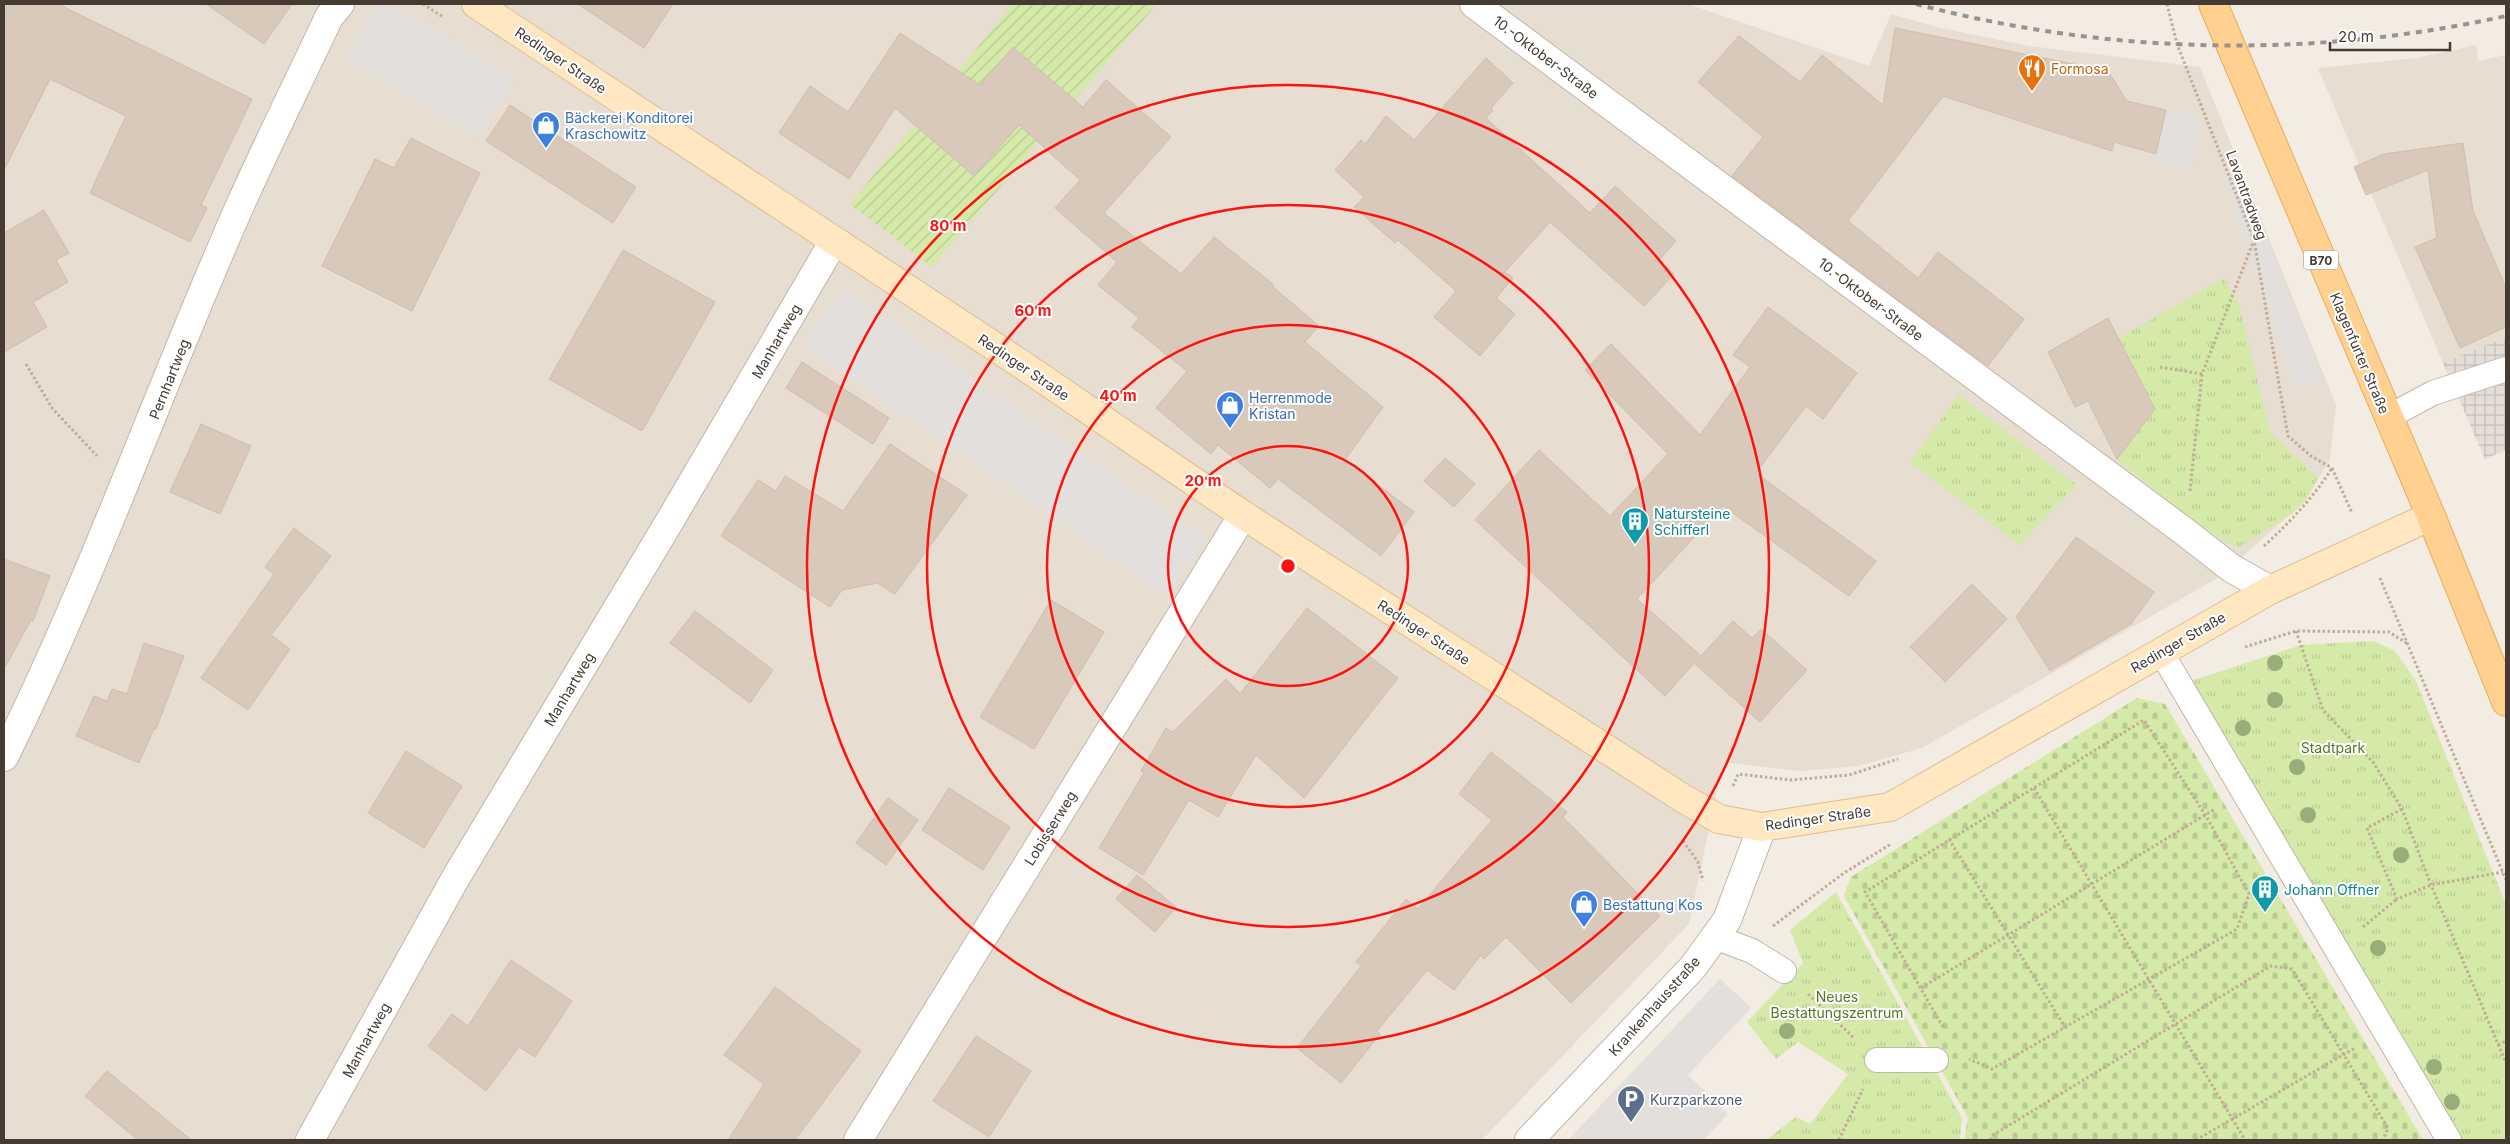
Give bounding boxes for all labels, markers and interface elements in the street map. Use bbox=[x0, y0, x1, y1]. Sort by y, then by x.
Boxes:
street label: 10.-Oktober-Straße bbox=[1490, 12, 1602, 102]
scale bar bbox=[2330, 20, 2450, 52]
street label: Redinger Straße bbox=[512, 23, 610, 97]
text: 20 m bbox=[2338, 27, 2374, 46]
restaurant icon: Formosa bbox=[2017, 53, 2047, 92]
place label: Formosa bbox=[2051, 60, 2109, 77]
place label: Bäckerei Konditorei Kraschowitz bbox=[565, 109, 693, 142]
shop icon: Bäckerei Konditorei Kraschowitz bbox=[531, 110, 561, 149]
street label: Lavantradweg bbox=[2223, 148, 2271, 242]
text: 80 m bbox=[929, 216, 967, 235]
road number: B70 bbox=[2304, 250, 2338, 270]
street label: 10.-Oktober-Straße bbox=[1815, 254, 1927, 344]
street label: Klagenfurter Straße bbox=[2327, 290, 2393, 416]
street label: Manhartweg bbox=[748, 301, 804, 381]
text: 60 m bbox=[1014, 301, 1052, 320]
street label: Redinger Straße bbox=[975, 330, 1073, 404]
street label: Pernhartweg bbox=[145, 336, 193, 422]
text: 40 m bbox=[1099, 386, 1137, 405]
place label: Herrenmode Kristan bbox=[1249, 389, 1332, 422]
shop icon: Herrenmode Kristan bbox=[1215, 390, 1245, 429]
text: 20 m bbox=[1185, 471, 1221, 490]
place label: Natursteine Schifferl bbox=[1654, 505, 1730, 538]
building icon: Natursteine Schifferl bbox=[1620, 506, 1650, 545]
centre of rings bbox=[1279, 557, 1297, 575]
street label: Redinger Straße bbox=[1375, 596, 1473, 668]
street label: Redinger Straße bbox=[2128, 608, 2228, 676]
street label: Manhartweg bbox=[540, 649, 598, 729]
park label: Stadtpark bbox=[2301, 739, 2366, 756]
street label: Lobisserweg bbox=[1020, 788, 1080, 868]
street label: Redinger Straße bbox=[1764, 802, 1872, 834]
building icon: Johann Offner bbox=[2250, 874, 2280, 913]
place label: Johann Offner bbox=[2284, 881, 2379, 898]
shop icon: Bestattung Kos bbox=[1569, 889, 1599, 928]
place label: Bestattung Kos bbox=[1603, 896, 1703, 913]
street label: Krankenhausstraße bbox=[1605, 953, 1703, 1059]
park label: Neues Bestattungszentrum bbox=[1771, 988, 1903, 1021]
street label: Manhartweg bbox=[338, 1000, 394, 1080]
parking icon: Kurzparkzone bbox=[1616, 1084, 1646, 1123]
place label: Kurzparkzone bbox=[1650, 1091, 1742, 1108]

